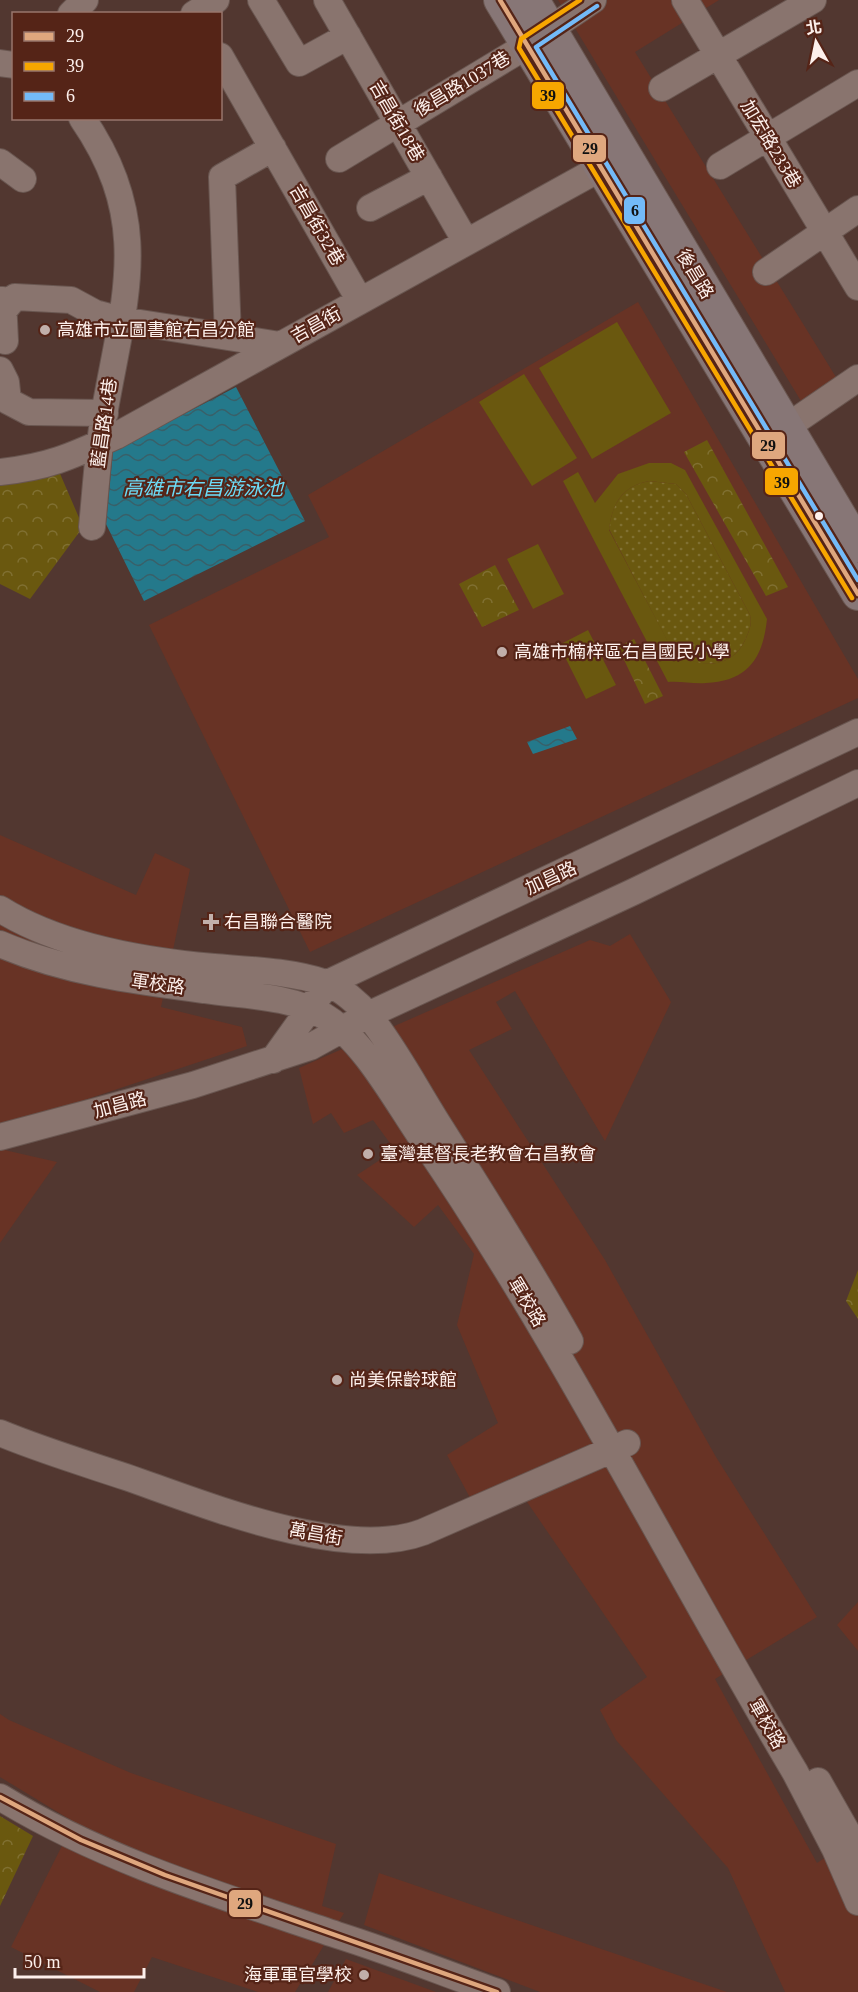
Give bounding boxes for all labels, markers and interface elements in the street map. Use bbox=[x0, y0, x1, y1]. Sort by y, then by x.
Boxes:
legend bbox=[12, 12, 222, 120]
north arrow bbox=[786, 12, 846, 72]
text: 北 bbox=[804, 18, 823, 37]
text: 29 bbox=[66, 26, 84, 46]
street label: 後昌路1037巷 bbox=[411, 48, 513, 120]
text: 39 bbox=[66, 56, 84, 76]
street label: 吉昌街18巷 bbox=[366, 77, 428, 165]
line badge: 39 bbox=[531, 81, 565, 110]
text: 6 bbox=[66, 86, 75, 106]
text: 39 bbox=[540, 87, 556, 104]
street label: 加宏路233巷 bbox=[737, 96, 805, 192]
line badge: 29 bbox=[572, 134, 607, 163]
text: 29 bbox=[582, 140, 598, 157]
street label: 吉昌街32巷 bbox=[286, 181, 348, 269]
line badge: 6 bbox=[623, 196, 646, 225]
text: 6 bbox=[631, 202, 639, 219]
street label: 後昌路 bbox=[673, 246, 717, 302]
street label: 吉昌街 bbox=[288, 303, 344, 347]
place label: 高雄市立圖書館右昌分館 bbox=[57, 320, 255, 340]
marker: 高雄市立圖書館右昌分館 bbox=[38, 323, 52, 337]
street label: 藍昌路14巷 bbox=[88, 377, 120, 469]
line badge: 29 bbox=[751, 431, 786, 460]
text: 29 bbox=[760, 437, 776, 454]
line badge: 39 bbox=[764, 467, 799, 496]
text: 39 bbox=[774, 474, 790, 491]
water label: 高雄市右昌游泳池 bbox=[123, 477, 285, 499]
unlabelled marker bbox=[813, 510, 825, 522]
place label: 高雄市楠梓區右昌國民小學 bbox=[514, 642, 730, 662]
marker: 高雄市楠梓區右昌國民小學 bbox=[495, 645, 509, 659]
street label: 加昌路 bbox=[522, 858, 580, 898]
place label: 右昌聯合醫院 bbox=[224, 912, 332, 932]
marker: 右昌聯合醫院 bbox=[202, 913, 220, 931]
street label: 軍校路 bbox=[130, 970, 186, 998]
street label: 加昌路 bbox=[91, 1088, 149, 1122]
place label: 臺灣基督長老教會右昌教會 bbox=[380, 1144, 596, 1164]
marker: 臺灣基督長老教會右昌教會 bbox=[361, 1147, 375, 1161]
street label: 軍校路 bbox=[505, 1274, 549, 1330]
place label: 尚美保齡球館 bbox=[349, 1370, 457, 1390]
marker: 尚美保齡球館 bbox=[330, 1373, 344, 1387]
street label: 萬昌街 bbox=[288, 1519, 344, 1549]
street label: 軍校路 bbox=[745, 1696, 789, 1752]
line badge: 29 bbox=[228, 1889, 262, 1918]
text: 29 bbox=[237, 1895, 253, 1912]
scale bar bbox=[15, 1941, 144, 1979]
text: 50 m bbox=[24, 1952, 61, 1972]
place label: 海軍軍官學校 bbox=[244, 1965, 352, 1985]
marker: 海軍軍官學校 bbox=[357, 1968, 371, 1982]

